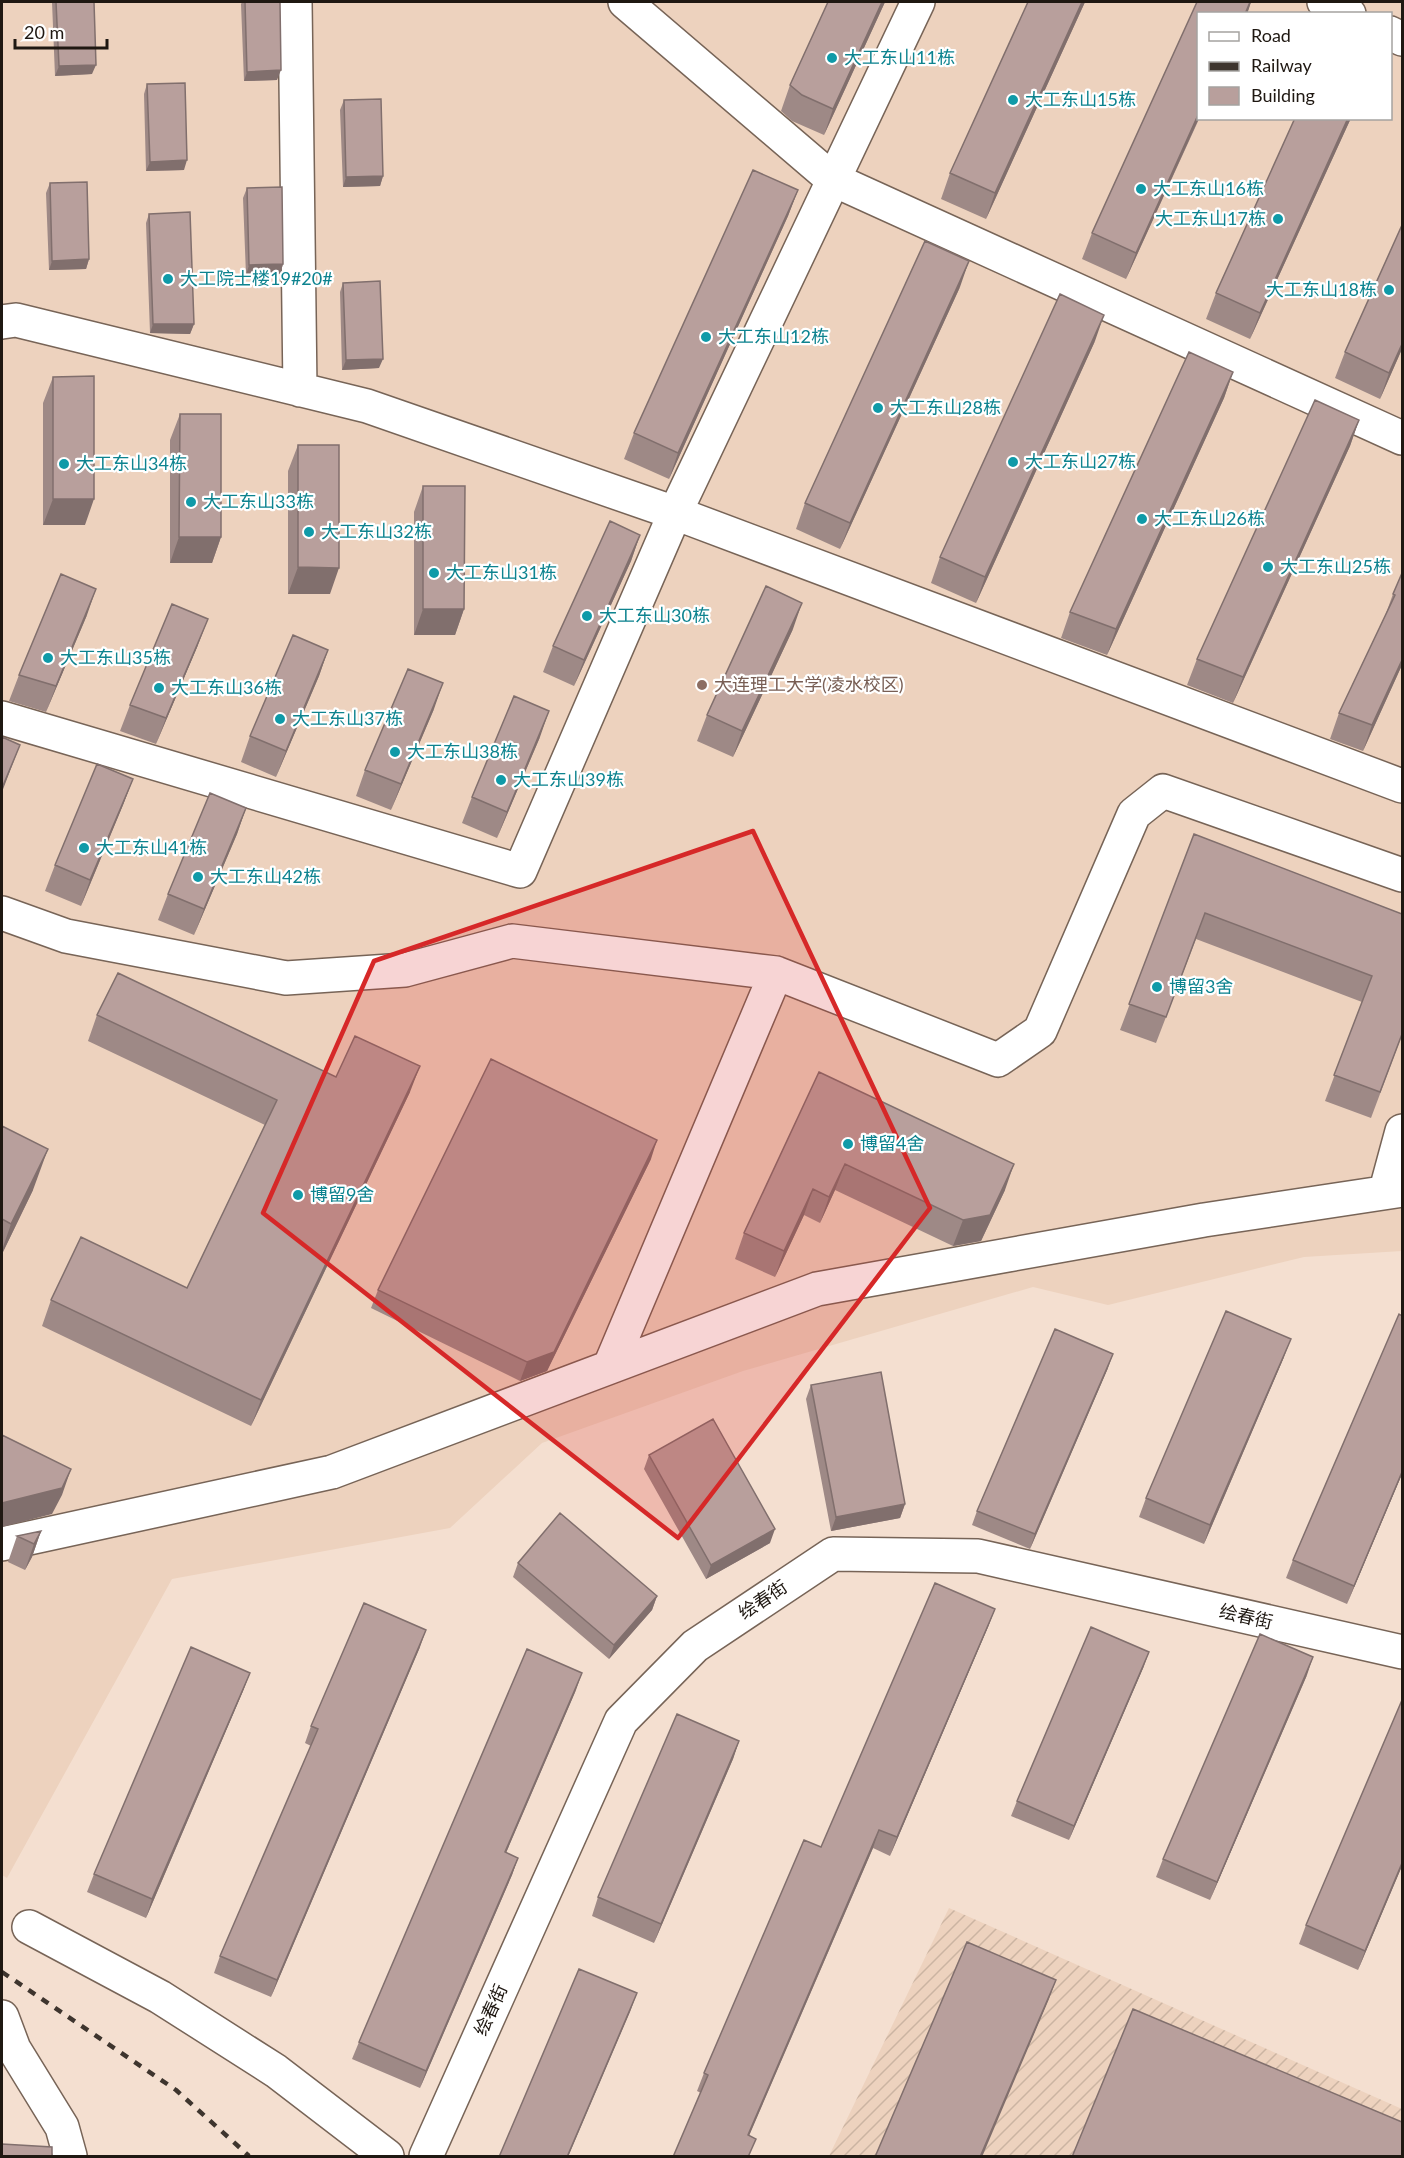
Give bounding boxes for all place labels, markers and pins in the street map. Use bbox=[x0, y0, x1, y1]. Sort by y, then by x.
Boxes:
place label: 大工东山11栋 bbox=[844, 46, 955, 68]
marker: 大工东山11栋 bbox=[825, 51, 839, 65]
place label: 大工东山15栋 bbox=[1025, 88, 1136, 110]
marker: 大工东山15栋 bbox=[1006, 93, 1020, 107]
place label: 大工东山16栋 bbox=[1153, 177, 1264, 199]
marker: 大工东山16栋 bbox=[1134, 182, 1148, 196]
place label: 大工东山17栋 bbox=[1155, 207, 1266, 229]
marker: 大工东山17栋 bbox=[1271, 212, 1285, 226]
place label: 大工院士楼19#20# bbox=[180, 267, 333, 289]
marker: 大工院士楼19#20# bbox=[161, 272, 175, 286]
place label: 大工东山18栋 bbox=[1266, 278, 1377, 300]
marker: 大工东山18栋 bbox=[1382, 283, 1396, 297]
place label: 大工东山12栋 bbox=[718, 325, 829, 347]
marker: 大工东山12栋 bbox=[699, 330, 713, 344]
place label: 大工东山28栋 bbox=[890, 396, 1001, 418]
marker: 大工东山28栋 bbox=[871, 401, 885, 415]
place label: 大工东山27栋 bbox=[1025, 450, 1136, 472]
place label: 大工东山34栋 bbox=[76, 452, 187, 474]
marker: 大工东山27栋 bbox=[1006, 455, 1020, 469]
marker: 大工东山34栋 bbox=[57, 457, 71, 471]
place label: 大工东山33栋 bbox=[203, 490, 314, 512]
marker: 大工东山33栋 bbox=[184, 495, 198, 509]
place label: 大工东山26栋 bbox=[1154, 507, 1265, 529]
marker: 大工东山26栋 bbox=[1135, 512, 1149, 526]
place label: 大工东山32栋 bbox=[321, 520, 432, 542]
marker: 大工东山32栋 bbox=[302, 525, 316, 539]
place label: 大工东山25栋 bbox=[1280, 555, 1391, 577]
marker: 大工东山25栋 bbox=[1261, 560, 1275, 574]
place label: 大工东山31栋 bbox=[446, 561, 557, 583]
marker: 大工东山31栋 bbox=[427, 566, 441, 580]
place label: 大工东山30栋 bbox=[599, 604, 710, 626]
marker: 大工东山30栋 bbox=[580, 609, 594, 623]
place label: 大工东山35栋 bbox=[60, 646, 171, 668]
marker: 大工东山35栋 bbox=[41, 651, 55, 665]
place label: 大连理工大学(凌水校区) bbox=[714, 673, 904, 695]
place label: 大工东山36栋 bbox=[171, 676, 282, 698]
marker: 大连理工大学(凌水校区) bbox=[695, 678, 709, 692]
marker: 大工东山36栋 bbox=[152, 681, 166, 695]
place label: 大工东山37栋 bbox=[292, 707, 403, 729]
marker: 大工东山37栋 bbox=[273, 712, 287, 726]
place label: 大工东山38栋 bbox=[407, 740, 518, 762]
marker: 大工东山38栋 bbox=[388, 745, 402, 759]
place label: 大工东山39栋 bbox=[513, 768, 624, 790]
marker: 大工东山39栋 bbox=[494, 773, 508, 787]
place label: 大工东山41栋 bbox=[96, 836, 207, 858]
marker: 大工东山41栋 bbox=[77, 841, 91, 855]
place label: 大工东山42栋 bbox=[210, 865, 321, 887]
marker: 大工东山42栋 bbox=[191, 870, 205, 884]
place label: 博留3舍 bbox=[1169, 975, 1233, 997]
marker: 博留3舍 bbox=[1150, 980, 1164, 994]
place label: 博留4舍 bbox=[860, 1132, 924, 1154]
marker: 博留4舍 bbox=[841, 1137, 855, 1151]
place label: 博留9舍 bbox=[310, 1183, 374, 1205]
marker: 博留9舍 bbox=[291, 1188, 305, 1202]

